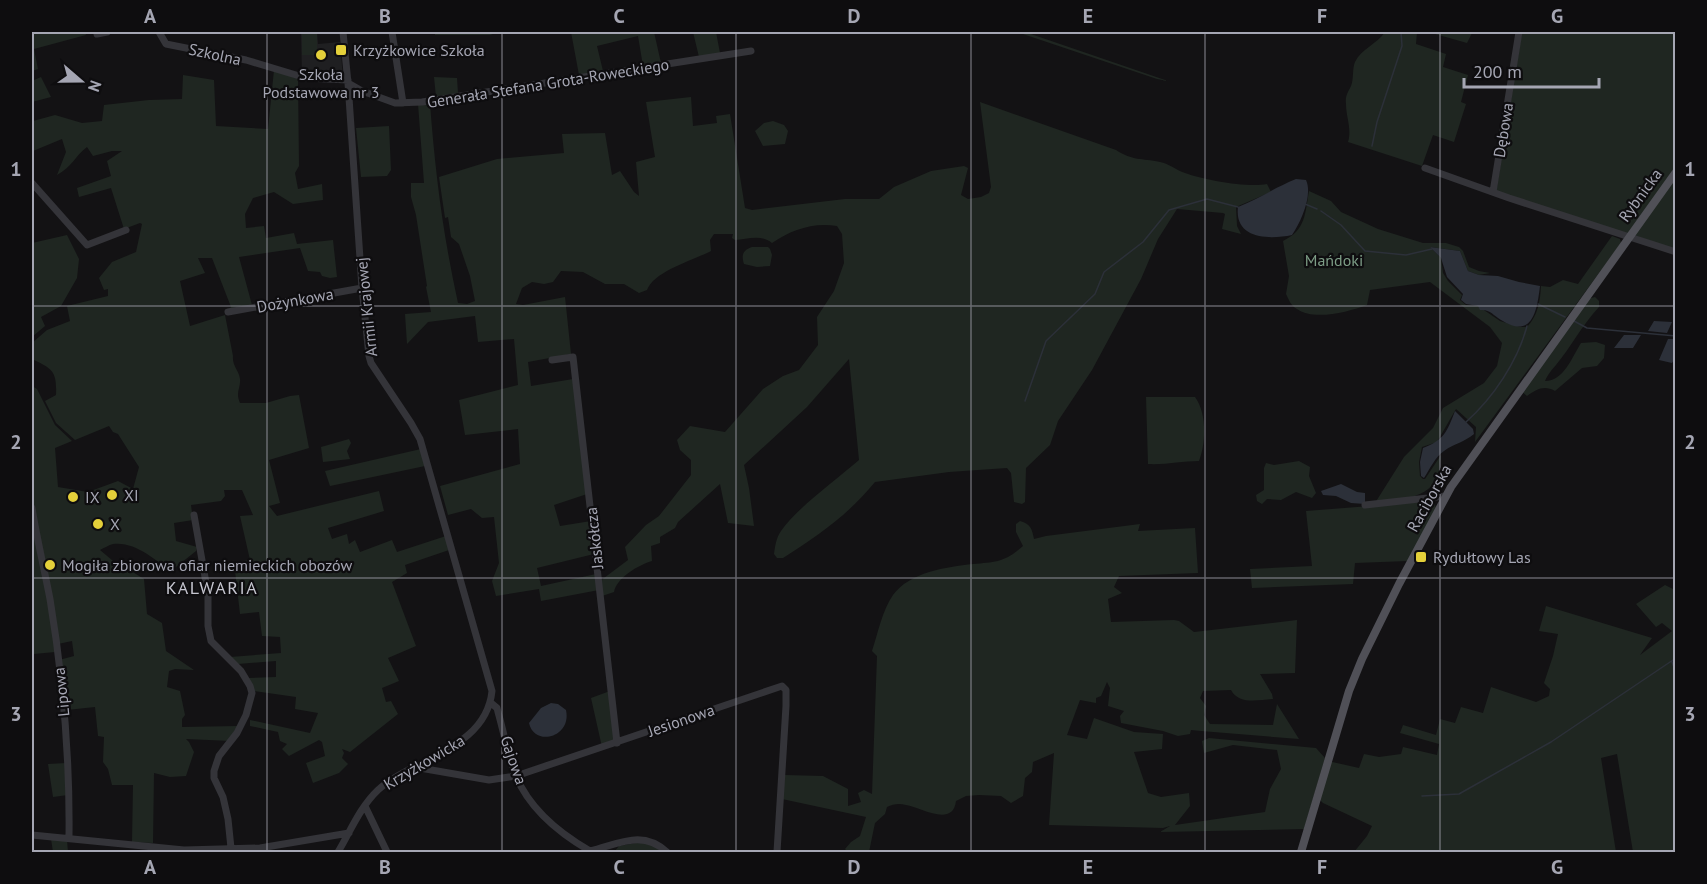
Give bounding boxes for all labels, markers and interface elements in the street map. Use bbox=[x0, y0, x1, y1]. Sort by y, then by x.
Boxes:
text: A bbox=[144, 3, 157, 29]
text: B bbox=[379, 3, 391, 29]
text: C bbox=[613, 3, 625, 29]
text: D bbox=[848, 3, 861, 29]
text: E bbox=[1083, 3, 1093, 29]
text: F bbox=[1317, 3, 1327, 29]
text: G bbox=[1551, 3, 1563, 29]
street label: Szkolna bbox=[187, 39, 243, 69]
place label: Krzyżkowice Szkoła bbox=[353, 40, 485, 60]
marker: Krzyżkowice Szkoła bbox=[334, 43, 348, 57]
marker: Szkoła Podstawowa nr 3 bbox=[314, 48, 328, 62]
north arrow bbox=[51, 51, 111, 111]
scale bar bbox=[1464, 51, 1599, 89]
street label: Generała Stefana Grota-Roweckiego bbox=[426, 54, 670, 112]
text: 200 m bbox=[1473, 60, 1522, 83]
place label: Szkoła Podstawowa nr 3 bbox=[263, 64, 379, 102]
text: N bbox=[84, 78, 106, 94]
street label: Dębowa bbox=[1489, 101, 1517, 159]
text: 1 bbox=[10, 156, 22, 182]
text: 1 bbox=[1684, 156, 1696, 182]
street label: Rybnicka bbox=[1614, 164, 1666, 226]
park label: Mańdoki bbox=[1305, 250, 1363, 270]
street label: Armii Krajowej bbox=[351, 256, 381, 358]
street label: Dożynkowa bbox=[255, 283, 335, 317]
text: 2 bbox=[10, 429, 22, 455]
text: 2 bbox=[1684, 429, 1696, 455]
street label: Raciborska bbox=[1402, 461, 1456, 535]
place label: XI bbox=[124, 485, 139, 505]
place label: IX bbox=[85, 487, 100, 507]
marker: XI bbox=[105, 488, 119, 502]
marker: IX bbox=[66, 490, 80, 504]
street label: Jaskółcza bbox=[581, 506, 607, 571]
place label: X bbox=[110, 514, 120, 534]
marker: X bbox=[91, 517, 105, 531]
place label: Rydułtowy Las bbox=[1433, 547, 1531, 567]
marker: Rydułtowy Las bbox=[1414, 550, 1428, 564]
place label: Mogiła zbiorowa ofiar niemieckich obozów bbox=[62, 555, 352, 575]
marker: Mogiła zbiorowa ofiar niemieckich obozów bbox=[43, 558, 57, 572]
district label: KALWARIA bbox=[166, 576, 258, 599]
street label: Lipowa bbox=[48, 666, 74, 718]
street label: Jesionowa bbox=[644, 699, 717, 741]
text: 3 bbox=[10, 701, 22, 727]
text: 3 bbox=[1684, 701, 1696, 727]
street label: Krzyżkowicka bbox=[380, 730, 468, 794]
street label: Gajowa bbox=[496, 733, 532, 787]
text: A bbox=[144, 854, 157, 880]
text: B bbox=[379, 854, 391, 880]
text: C bbox=[613, 854, 625, 880]
text: D bbox=[848, 854, 861, 880]
text: E bbox=[1083, 854, 1093, 880]
text: F bbox=[1317, 854, 1327, 880]
text: G bbox=[1551, 854, 1563, 880]

